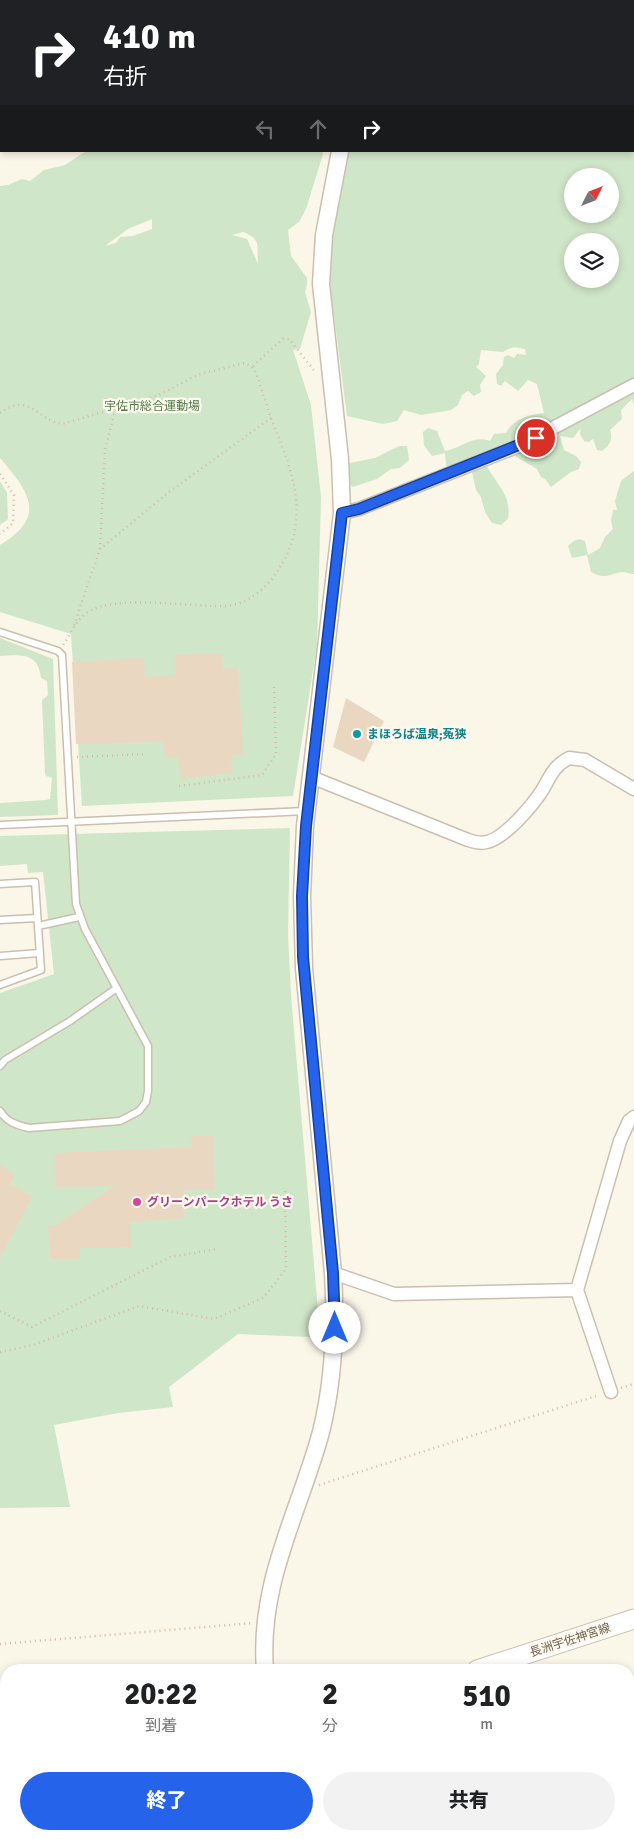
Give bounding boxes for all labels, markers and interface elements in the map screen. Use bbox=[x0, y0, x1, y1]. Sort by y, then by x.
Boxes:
text: 410 m bbox=[103, 15, 196, 58]
icon: right bbox=[20, 20, 85, 85]
text: 右折 bbox=[103, 63, 147, 90]
icon: left bbox=[251, 115, 279, 143]
icon: ahead bbox=[304, 115, 332, 143]
icon: right bbox=[357, 115, 385, 143]
north arrow bbox=[564, 168, 619, 222]
map controls bbox=[564, 168, 619, 288]
button: layers bbox=[564, 233, 619, 288]
park label: 宇佐市総合運動場 bbox=[104, 399, 200, 414]
pin bbox=[515, 417, 557, 459]
icon: arrive bbox=[522, 424, 550, 452]
place label: まほろば温泉;菟狭 bbox=[367, 727, 467, 742]
marker: まほろば温泉;菟狭 bbox=[351, 728, 363, 740]
place label: グリーンパークホテル うさ bbox=[147, 1195, 293, 1210]
marker: グリーンパークホテル うさ bbox=[131, 1196, 143, 1208]
position arrow bbox=[308, 1301, 360, 1353]
street label: 長洲宇佐神宮線 bbox=[528, 1620, 612, 1661]
text: 20:22 bbox=[124, 1676, 198, 1713]
text: 2 bbox=[322, 1676, 338, 1713]
text: 510 bbox=[462, 1678, 511, 1715]
text: m bbox=[480, 1714, 493, 1734]
text: 到着 bbox=[145, 1716, 177, 1736]
text: 分 bbox=[322, 1716, 338, 1736]
button: 終了 bbox=[20, 1772, 313, 1830]
button: 共有 bbox=[323, 1772, 615, 1830]

